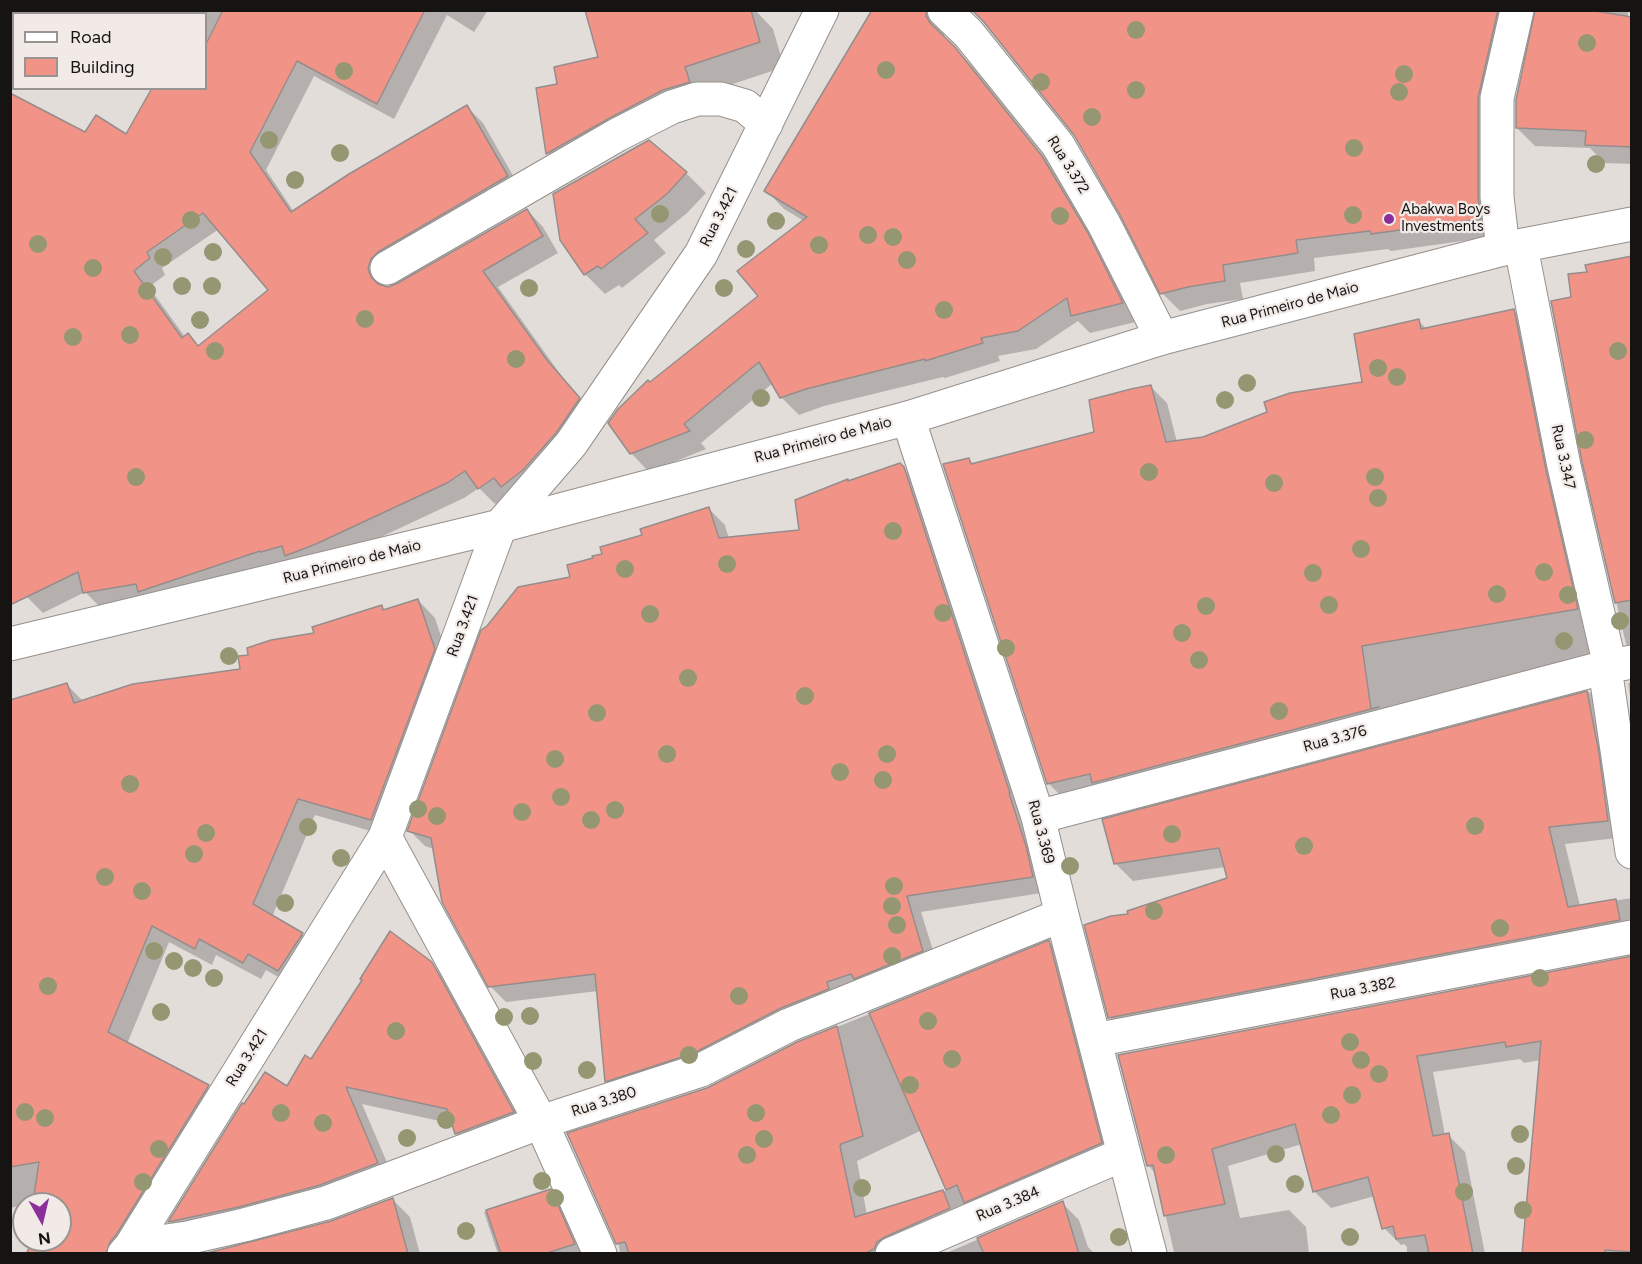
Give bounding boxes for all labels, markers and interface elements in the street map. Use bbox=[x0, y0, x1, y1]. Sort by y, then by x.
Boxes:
legend bbox=[12, 12, 207, 90]
text: Road bbox=[70, 26, 111, 48]
text: Building bbox=[70, 56, 135, 78]
street label: Rua 3.372 bbox=[1043, 133, 1093, 197]
street label: Rua 3.421 bbox=[696, 184, 742, 250]
place label: Abakwa Boys Investments bbox=[1401, 201, 1490, 236]
marker: Abakwa Boys Investments bbox=[1382, 212, 1396, 226]
street label: Rua Primeiro de Maio bbox=[1219, 278, 1361, 332]
street label: Rua Primeiro de Maio bbox=[752, 413, 894, 467]
street label: Rua 3.347 bbox=[1547, 423, 1579, 491]
street label: Rua Primeiro de Maio bbox=[281, 536, 423, 588]
street label: Rua 3.421 bbox=[444, 593, 482, 659]
street label: Rua 3.376 bbox=[1301, 722, 1369, 756]
street label: Rua 3.369 bbox=[1024, 798, 1058, 866]
street label: Rua 3.382 bbox=[1329, 974, 1397, 1004]
street label: Rua 3.421 bbox=[222, 1026, 272, 1090]
street label: Rua 3.380 bbox=[569, 1083, 639, 1121]
street label: Rua 3.384 bbox=[974, 1183, 1042, 1225]
north arrow bbox=[12, 1192, 72, 1252]
text: N bbox=[37, 1228, 52, 1249]

